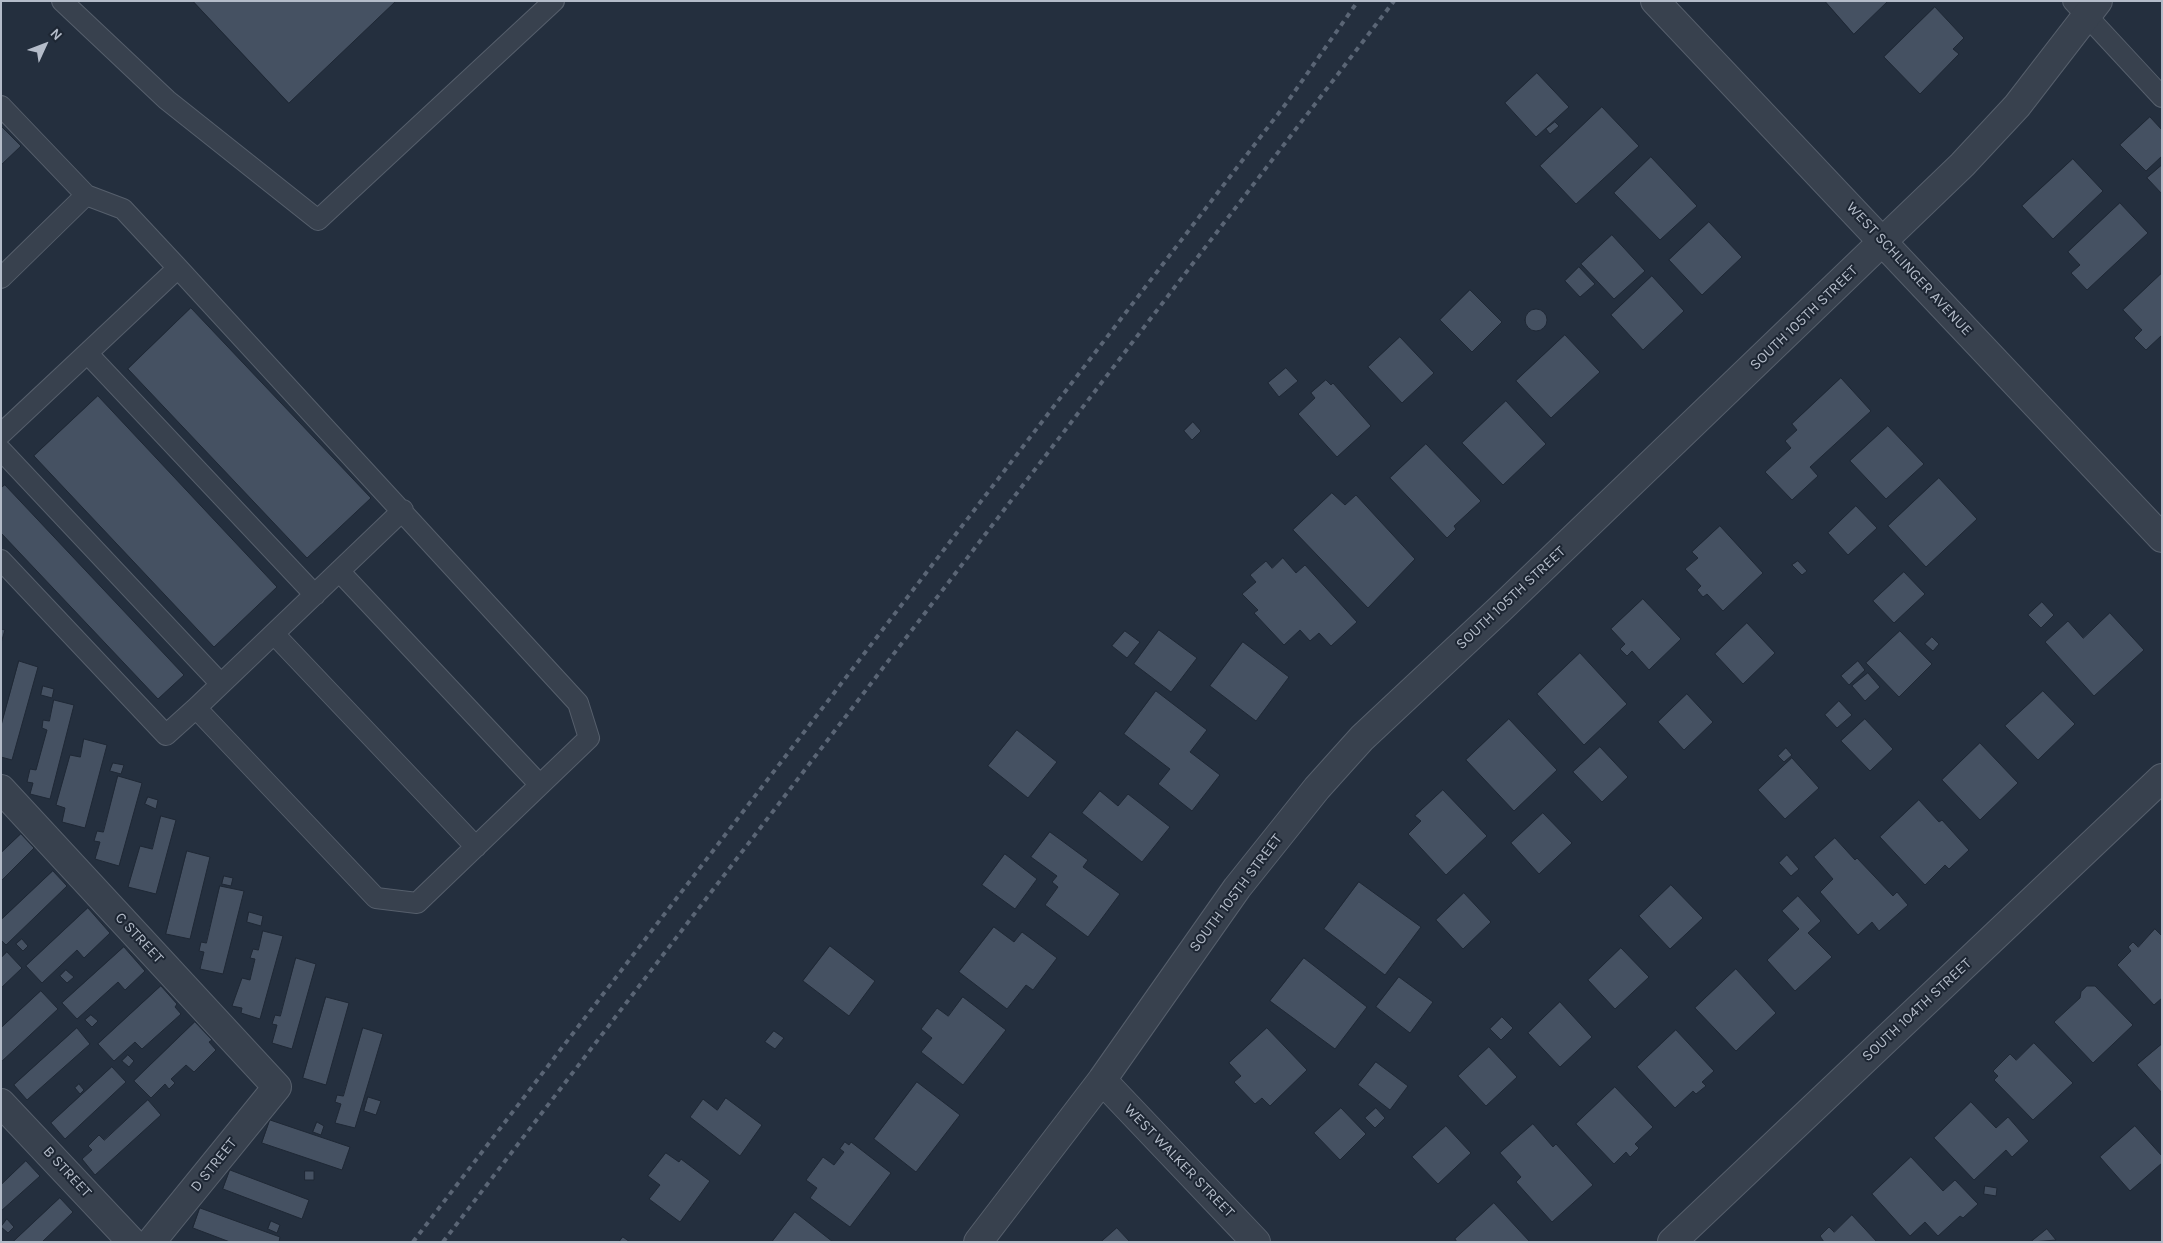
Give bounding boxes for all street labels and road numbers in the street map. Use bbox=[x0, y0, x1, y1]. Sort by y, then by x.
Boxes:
street label: WEST SCHLINGER AVENUE bbox=[1842, 198, 1976, 340]
street label: SOUTH 105TH STREET bbox=[1746, 262, 1862, 374]
street label: SOUTH 105TH STREET bbox=[1452, 543, 1570, 653]
street label: SOUTH 105TH STREET bbox=[1186, 830, 1286, 956]
street label: C STREET bbox=[111, 909, 167, 967]
street label: SOUTH 104TH STREET bbox=[1859, 955, 1975, 1065]
street label: WEST WALKER STREET bbox=[1120, 1100, 1238, 1222]
street label: D STREET bbox=[187, 1135, 241, 1195]
street label: B STREET bbox=[39, 1143, 95, 1201]

